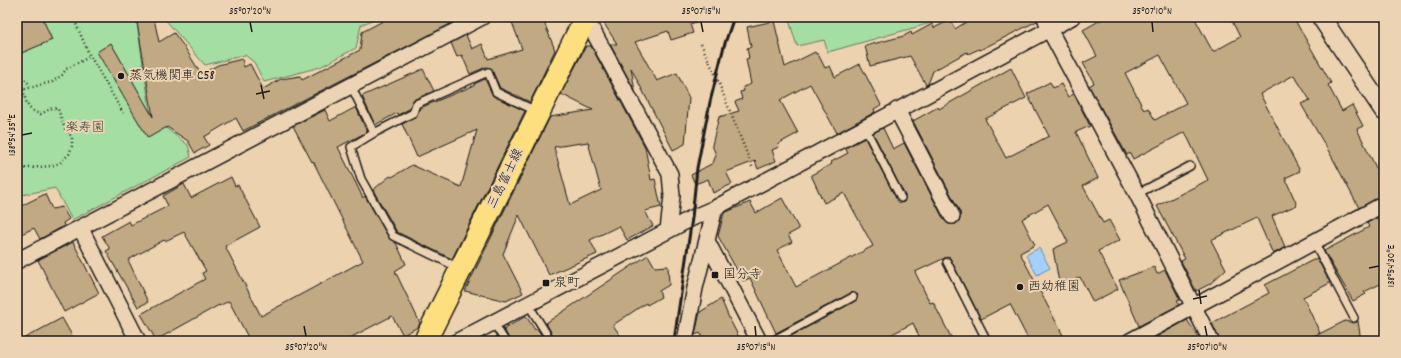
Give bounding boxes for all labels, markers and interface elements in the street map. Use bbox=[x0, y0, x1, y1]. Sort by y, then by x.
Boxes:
text: 35°07'20"N bbox=[229, 5, 271, 19]
text: 35°07'15"N bbox=[682, 5, 720, 19]
text: 35°07'10"N bbox=[1132, 5, 1172, 19]
place label: 蒸気機関車 C58 bbox=[129, 67, 215, 86]
marker: 蒸気機関車 C58 bbox=[116, 71, 126, 81]
text: 138°54'35"E bbox=[6, 114, 20, 156]
park label: 楽寿園 bbox=[65, 119, 105, 138]
street label: 三島富士線 bbox=[483, 145, 529, 212]
text: 138°54'30"E bbox=[1385, 244, 1399, 287]
place label: 国分寺 bbox=[723, 266, 762, 285]
marker: 国分寺 bbox=[710, 270, 720, 280]
place label: 泉町 bbox=[554, 274, 580, 293]
marker: 泉町 bbox=[541, 278, 551, 288]
place label: 西幼稚園 bbox=[1028, 278, 1080, 297]
marker: 西幼稚園 bbox=[1015, 282, 1025, 292]
text: 35°07'20"N bbox=[285, 341, 327, 355]
text: 35°07'15"N bbox=[737, 341, 775, 355]
text: 35°07'10"N bbox=[1187, 341, 1227, 355]

